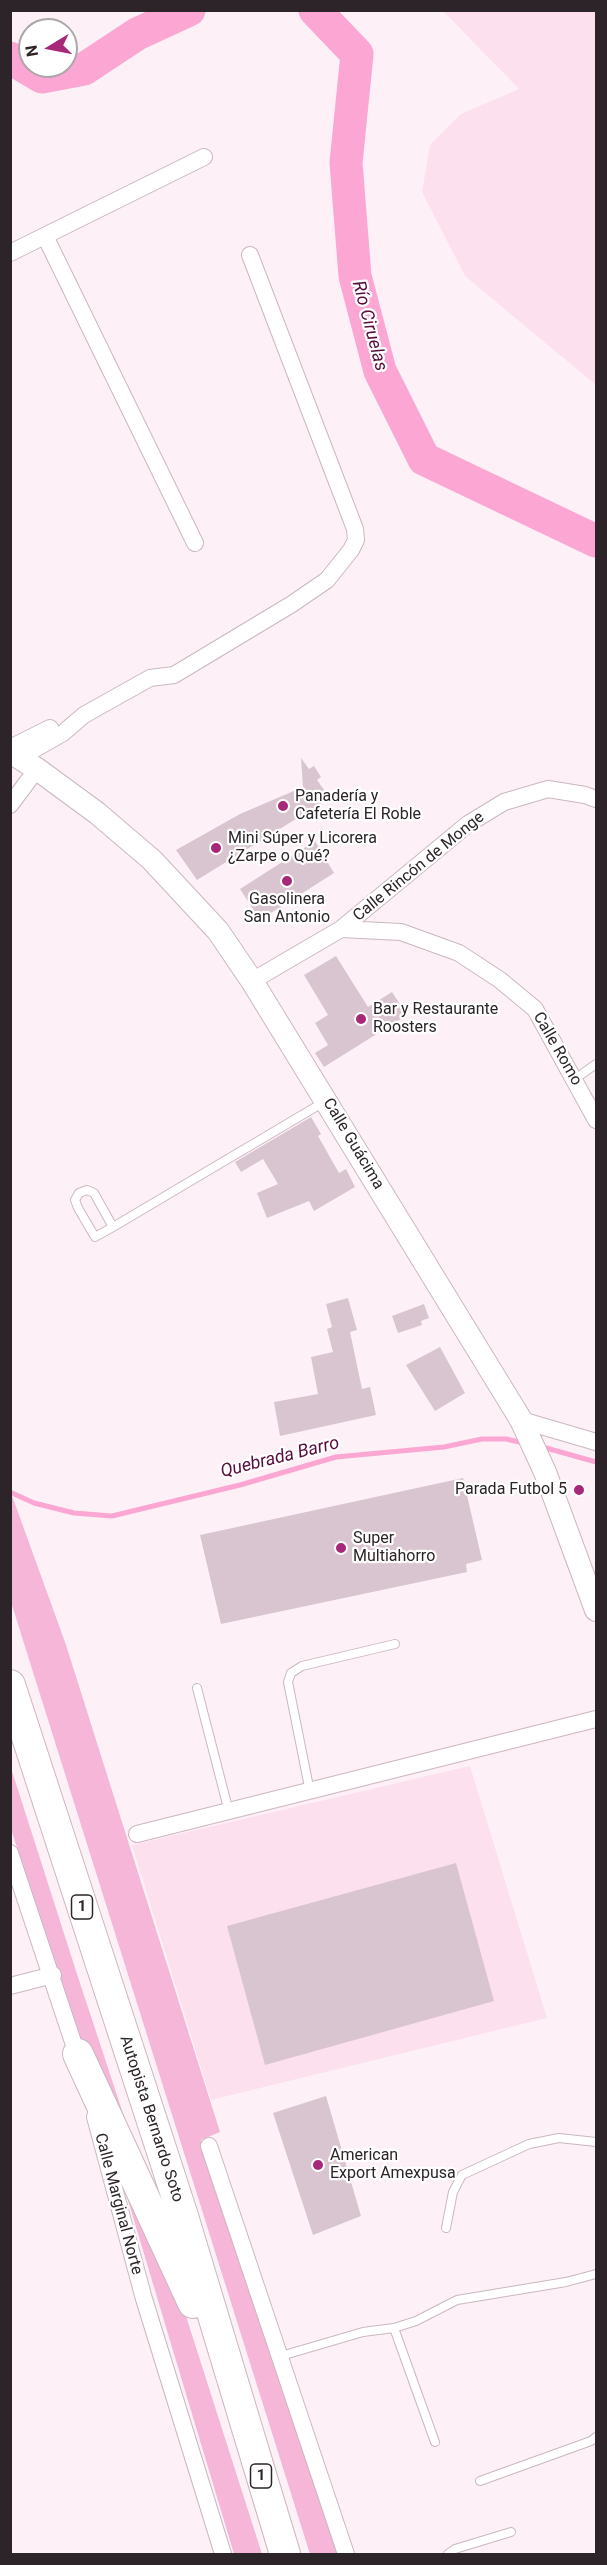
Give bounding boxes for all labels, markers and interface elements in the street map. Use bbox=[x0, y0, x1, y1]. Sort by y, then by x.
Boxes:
north arrow bbox=[18, 18, 78, 78]
text: N bbox=[21, 44, 42, 58]
water label: Río Ciruelas bbox=[347, 278, 391, 374]
place label: Panadería y Cafetería El Roble bbox=[295, 787, 421, 825]
marker: Panadería y Cafetería El Roble bbox=[276, 799, 290, 813]
street label: Calle Rincón de Monge bbox=[350, 808, 488, 926]
place label: Mini Súper y Licorera ¿Zarpe o Qué? bbox=[228, 829, 377, 867]
marker: Mini Súper y Licorera ¿Zarpe o Qué? bbox=[209, 841, 223, 855]
marker: Gasolinera San Antonio bbox=[280, 874, 294, 888]
place label: Gasolinera San Antonio bbox=[244, 890, 330, 928]
place label: Bar y Restaurante Roosters bbox=[373, 1000, 498, 1038]
street label: Calle Romo bbox=[528, 1009, 586, 1089]
marker: Bar y Restaurante Roosters bbox=[354, 1012, 368, 1026]
street label: Calle Guácima bbox=[318, 1095, 388, 1193]
water label: Quebrada Barro bbox=[218, 1433, 342, 1483]
place label: Parada Futbol 5 bbox=[455, 1480, 567, 1500]
marker: Parada Futbol 5 bbox=[572, 1483, 586, 1497]
place label: Super Multiahorro bbox=[353, 1529, 435, 1567]
marker: Super Multiahorro bbox=[334, 1541, 348, 1555]
road number: 1 bbox=[72, 1895, 92, 1919]
street label: Autopista Bernardo Soto bbox=[115, 2033, 187, 2205]
street label: Calle Marginal Norte bbox=[90, 2131, 146, 2277]
place label: American Export Amexpusa bbox=[330, 2146, 456, 2184]
marker: American Export Amexpusa bbox=[311, 2158, 325, 2172]
road number: 1 bbox=[250, 2464, 272, 2488]

